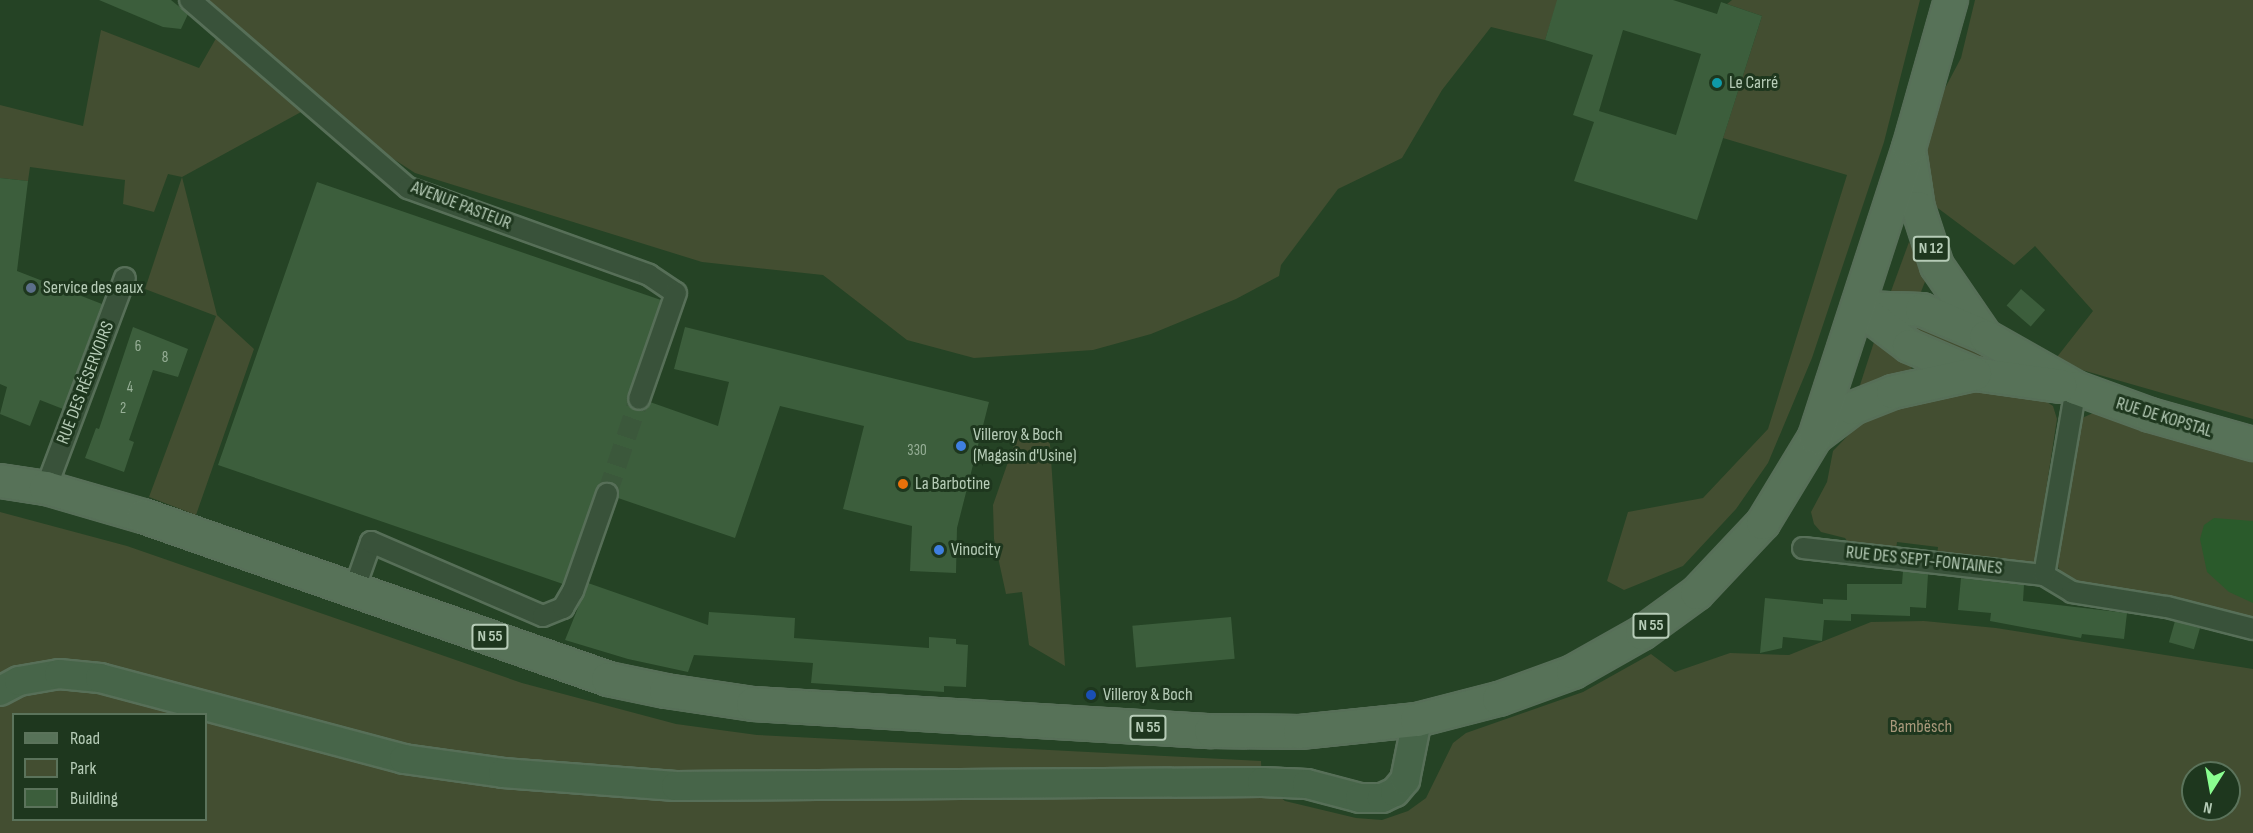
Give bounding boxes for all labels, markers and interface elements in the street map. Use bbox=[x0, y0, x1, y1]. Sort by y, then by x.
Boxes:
place label: Le Carré bbox=[1729, 72, 1778, 94]
marker: Le Carré bbox=[1710, 76, 1724, 90]
street label: AVENUE PASTEUR bbox=[408, 177, 514, 235]
road number: N 12 bbox=[1912, 236, 1950, 262]
place label: Service des eaux bbox=[43, 277, 143, 299]
marker: Service des eaux bbox=[24, 281, 38, 295]
street label: RUE DES RÉSERVOIRS bbox=[53, 319, 119, 447]
house number: 6 bbox=[135, 338, 141, 356]
house number: 8 bbox=[162, 349, 168, 367]
house number: 4 bbox=[127, 379, 133, 397]
street label: RUE DE KOPSTAL bbox=[2113, 393, 2215, 443]
house number: 2 bbox=[120, 400, 126, 418]
place label: Villeroy & Boch (Magasin d'Usine) bbox=[973, 425, 1077, 468]
marker: Villeroy & Boch (Magasin d'Usine) bbox=[954, 439, 968, 453]
house number: 330 bbox=[907, 442, 927, 460]
place label: La Barbotine bbox=[915, 473, 990, 495]
marker: La Barbotine bbox=[896, 477, 910, 491]
place label: Vinocity bbox=[951, 539, 1001, 561]
street label: RUE DES SEPT-FONTAINES bbox=[1845, 542, 2003, 580]
marker: Vinocity bbox=[932, 543, 946, 557]
road number: N 55 bbox=[1632, 613, 1670, 639]
road number: N 55 bbox=[470, 624, 510, 650]
place label: Villeroy & Boch bbox=[1103, 684, 1193, 706]
marker: Villeroy & Boch bbox=[1084, 688, 1098, 702]
legend bbox=[12, 713, 207, 821]
road number: N 55 bbox=[1128, 715, 1168, 741]
park label: Bambësch bbox=[1890, 716, 1952, 738]
text: Road bbox=[70, 728, 100, 749]
text: Park bbox=[70, 758, 96, 779]
north arrow bbox=[2181, 761, 2241, 821]
text: Building bbox=[70, 788, 118, 809]
text: N bbox=[2202, 797, 2214, 817]

